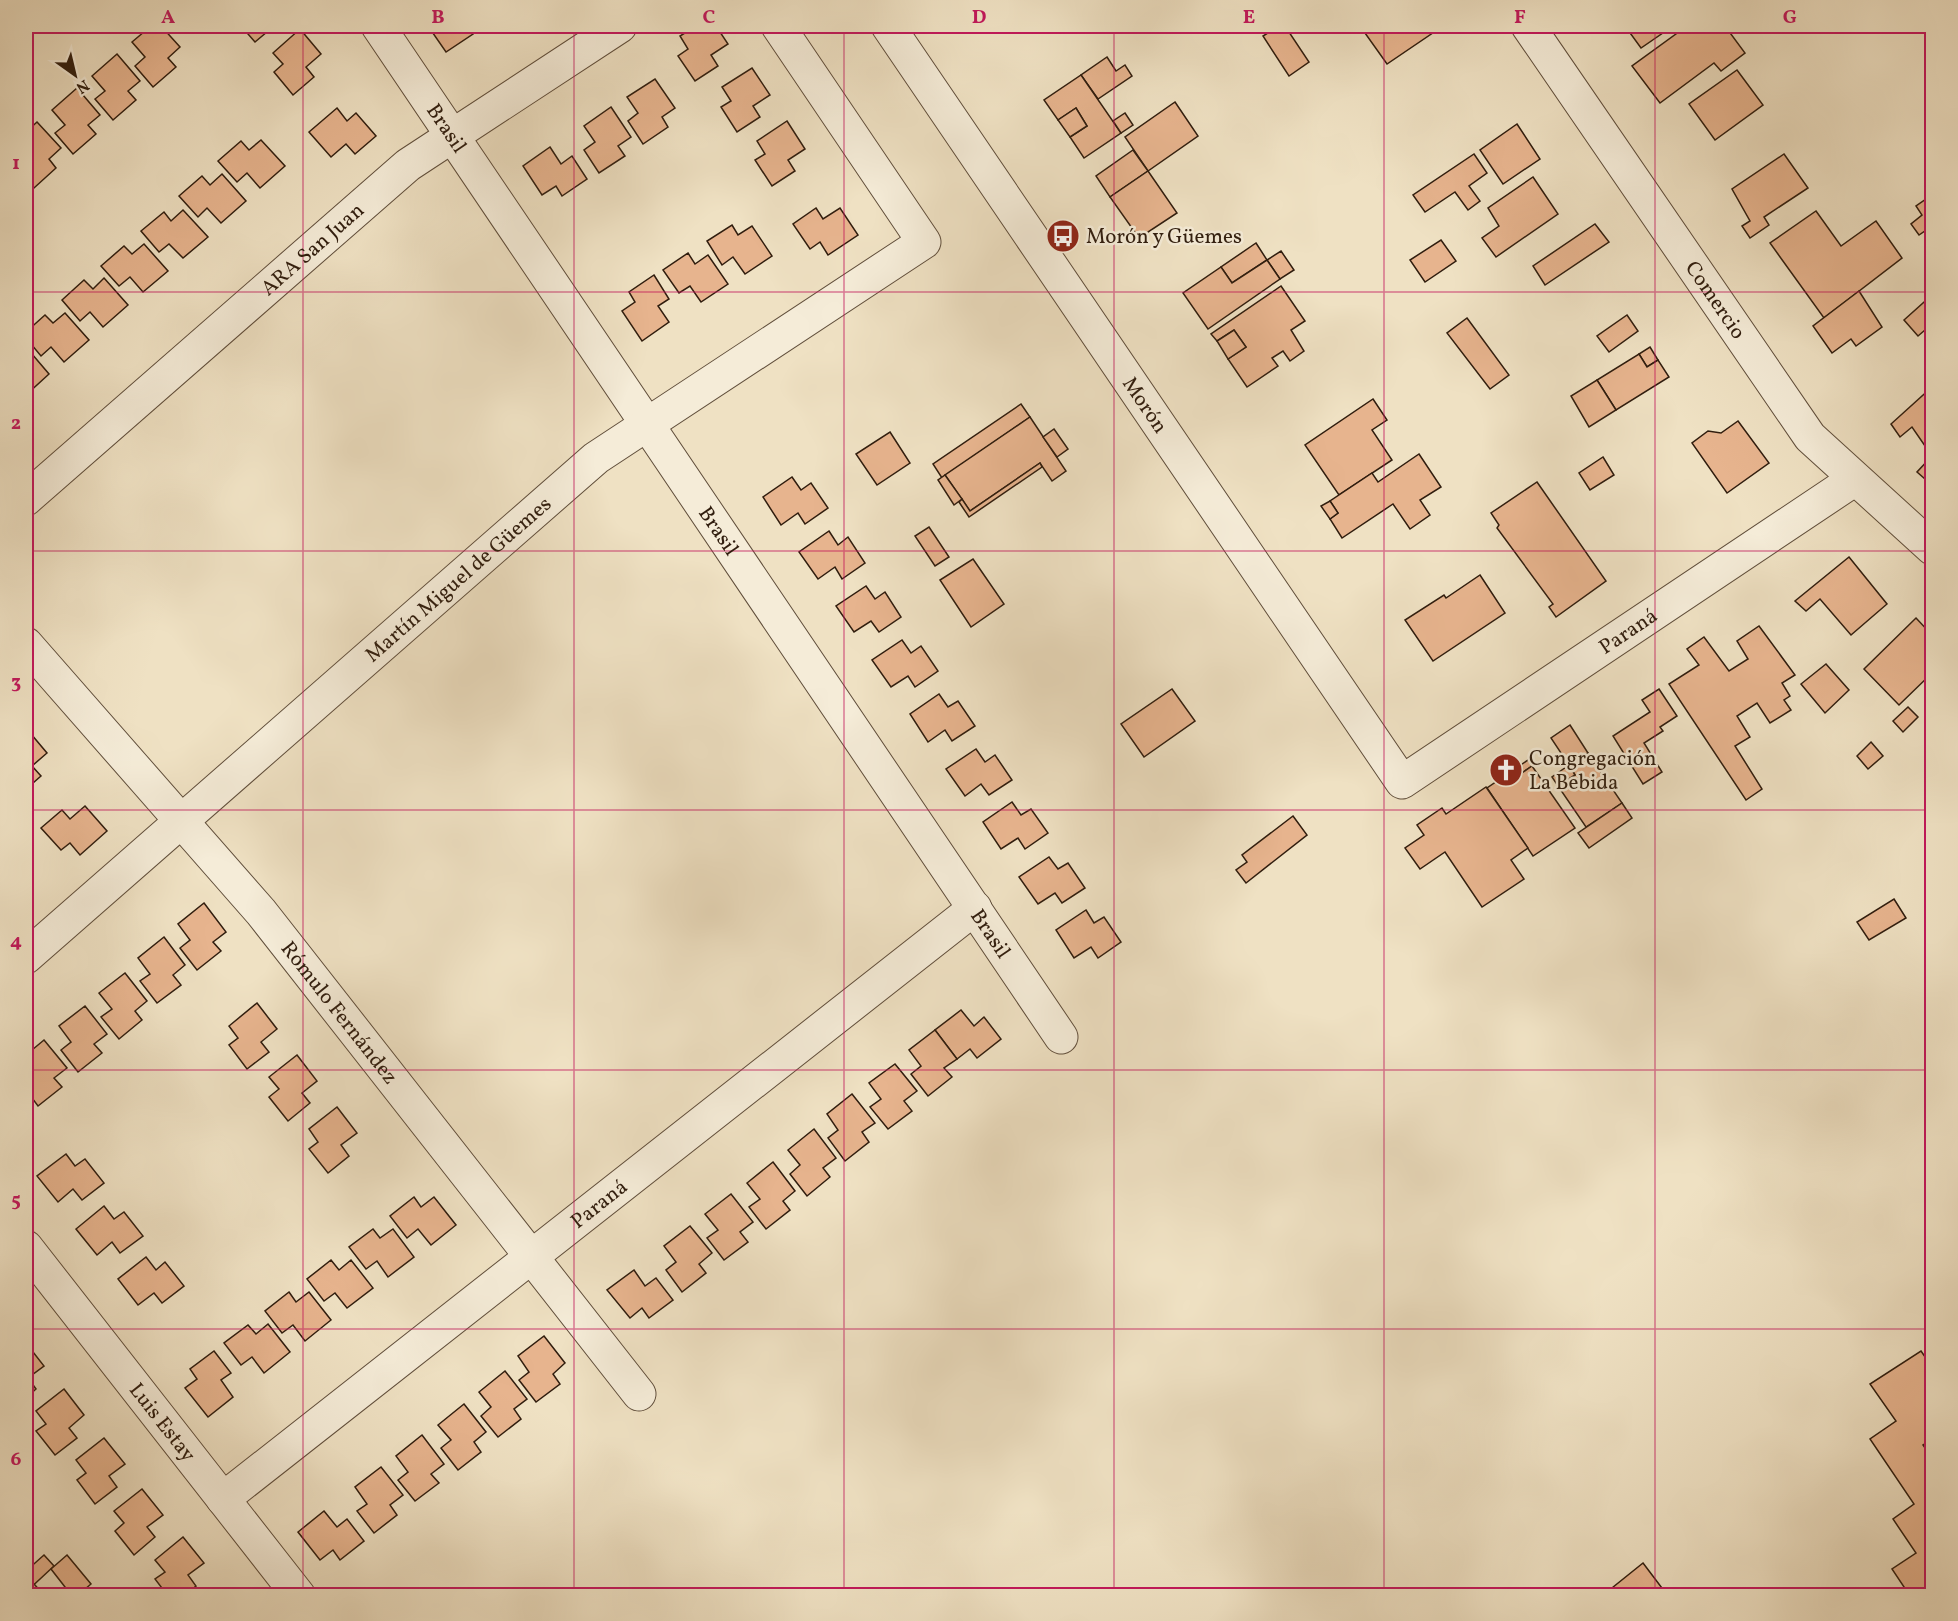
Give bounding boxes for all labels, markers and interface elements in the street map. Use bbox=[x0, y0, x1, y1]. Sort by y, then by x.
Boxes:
text: A bbox=[161, 4, 175, 32]
text: B bbox=[431, 4, 445, 32]
text: C bbox=[703, 4, 716, 32]
text: D bbox=[972, 4, 986, 32]
text: E bbox=[1243, 4, 1255, 32]
text: F bbox=[1514, 4, 1526, 32]
text: G bbox=[1783, 4, 1797, 32]
north arrow bbox=[45, 45, 105, 105]
text: N bbox=[71, 73, 93, 98]
street label: Brasil bbox=[418, 98, 473, 159]
text: 1 bbox=[12, 150, 20, 178]
street label: ARA San Juan bbox=[255, 197, 371, 303]
bus stop icon: Morón y Güemes bbox=[1045, 218, 1081, 254]
place label: Morón y Güemes bbox=[1086, 223, 1242, 252]
street label: Comercio bbox=[1677, 256, 1752, 346]
street label: Morón bbox=[1115, 371, 1174, 440]
text: 2 bbox=[11, 410, 21, 438]
street label: Martín Miguel de Güemes bbox=[359, 490, 558, 670]
street label: Brasil bbox=[691, 501, 745, 562]
street label: Paraná bbox=[1594, 602, 1664, 662]
text: 3 bbox=[11, 669, 21, 697]
place label: Congregación La Bebida bbox=[1529, 745, 1657, 798]
church icon: Congregación La Bebida bbox=[1488, 752, 1524, 788]
street label: Brasil bbox=[963, 904, 1017, 965]
text: 4 bbox=[10, 928, 22, 956]
street label: Rómulo Fernández bbox=[273, 936, 404, 1091]
street label: Paraná bbox=[565, 1173, 634, 1236]
text: 5 bbox=[11, 1187, 21, 1215]
street label: Luis Estay bbox=[121, 1377, 202, 1469]
text: 6 bbox=[11, 1446, 22, 1474]

